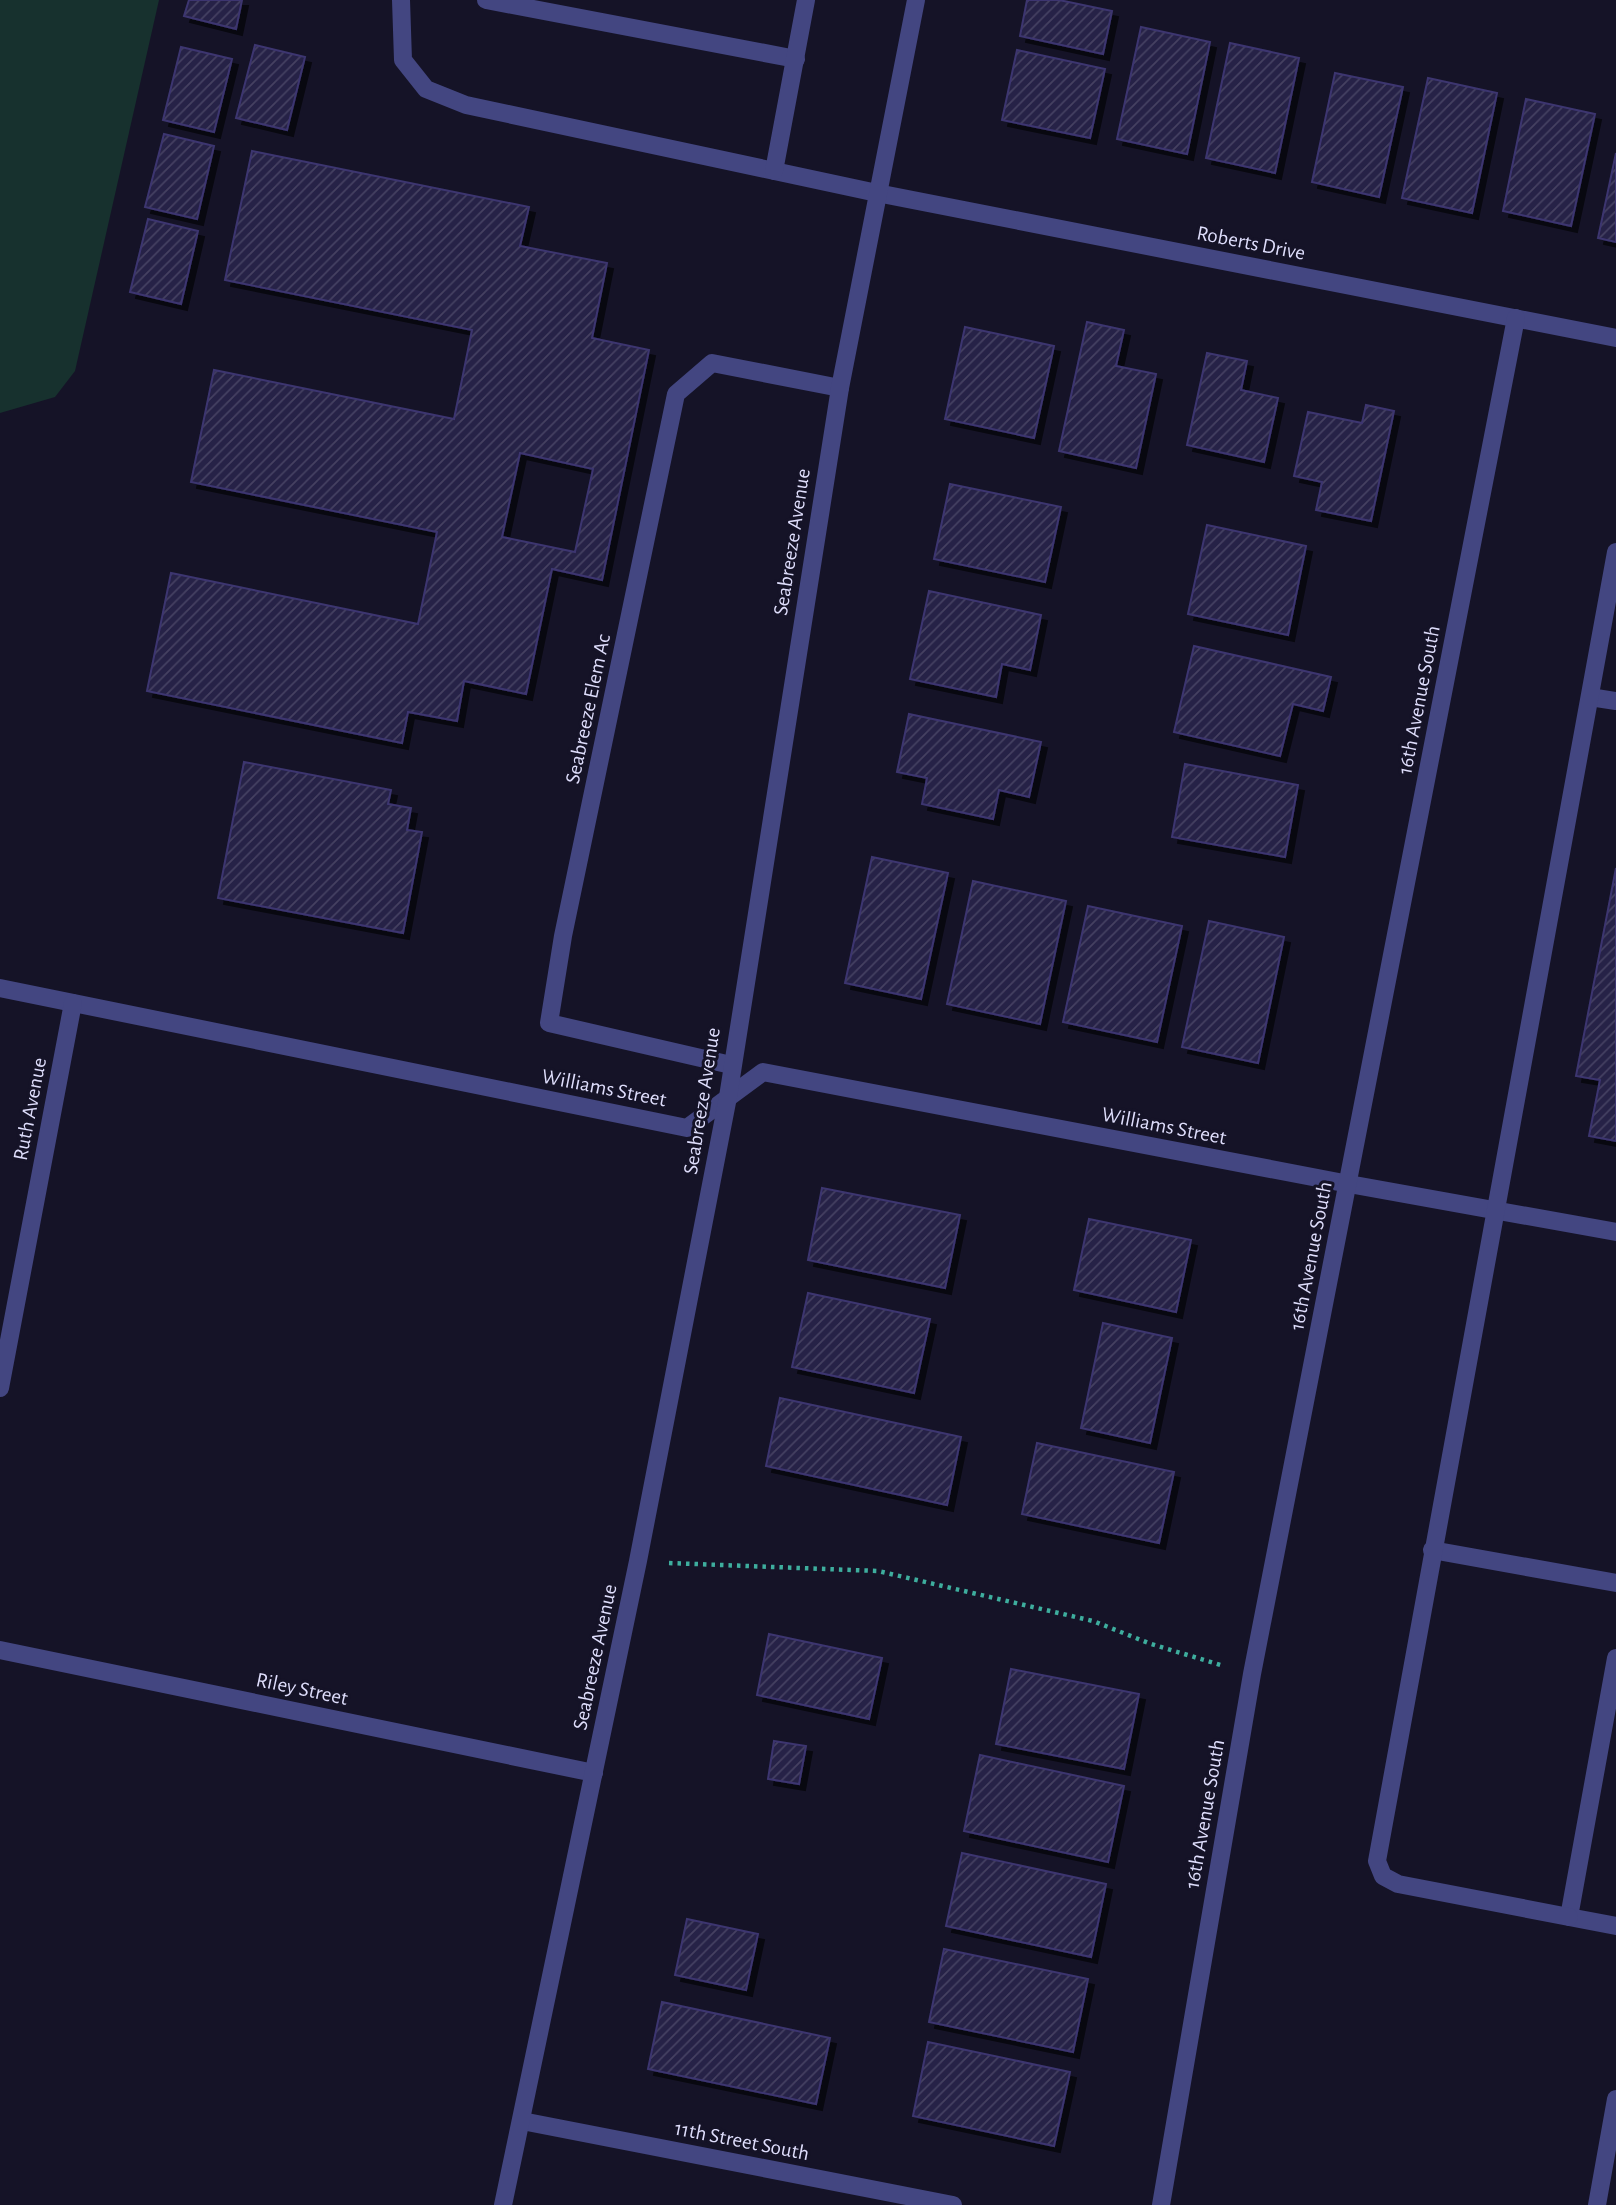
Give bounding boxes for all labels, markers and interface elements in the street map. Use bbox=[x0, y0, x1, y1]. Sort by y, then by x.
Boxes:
street label: Roberts Drive bbox=[1195, 222, 1307, 264]
street label: Seabreeze Avenue bbox=[770, 467, 814, 617]
street label: 16th Avenue South bbox=[1394, 624, 1444, 776]
street label: Seabreeze Elem Ac bbox=[562, 632, 614, 786]
street label: Seabreeze Avenue bbox=[680, 1026, 724, 1176]
street label: Ruth Avenue bbox=[10, 1056, 50, 1162]
street label: Williams Street bbox=[540, 1066, 668, 1110]
street label: Williams Street bbox=[1100, 1104, 1228, 1148]
street label: 16th Avenue South bbox=[1286, 1180, 1336, 1332]
street label: Seabreeze Avenue bbox=[569, 1582, 621, 1732]
street label: Riley Street bbox=[254, 1669, 350, 1709]
street label: 16th Avenue South bbox=[1182, 1738, 1228, 1890]
street label: 11th Street South bbox=[673, 2118, 811, 2164]

